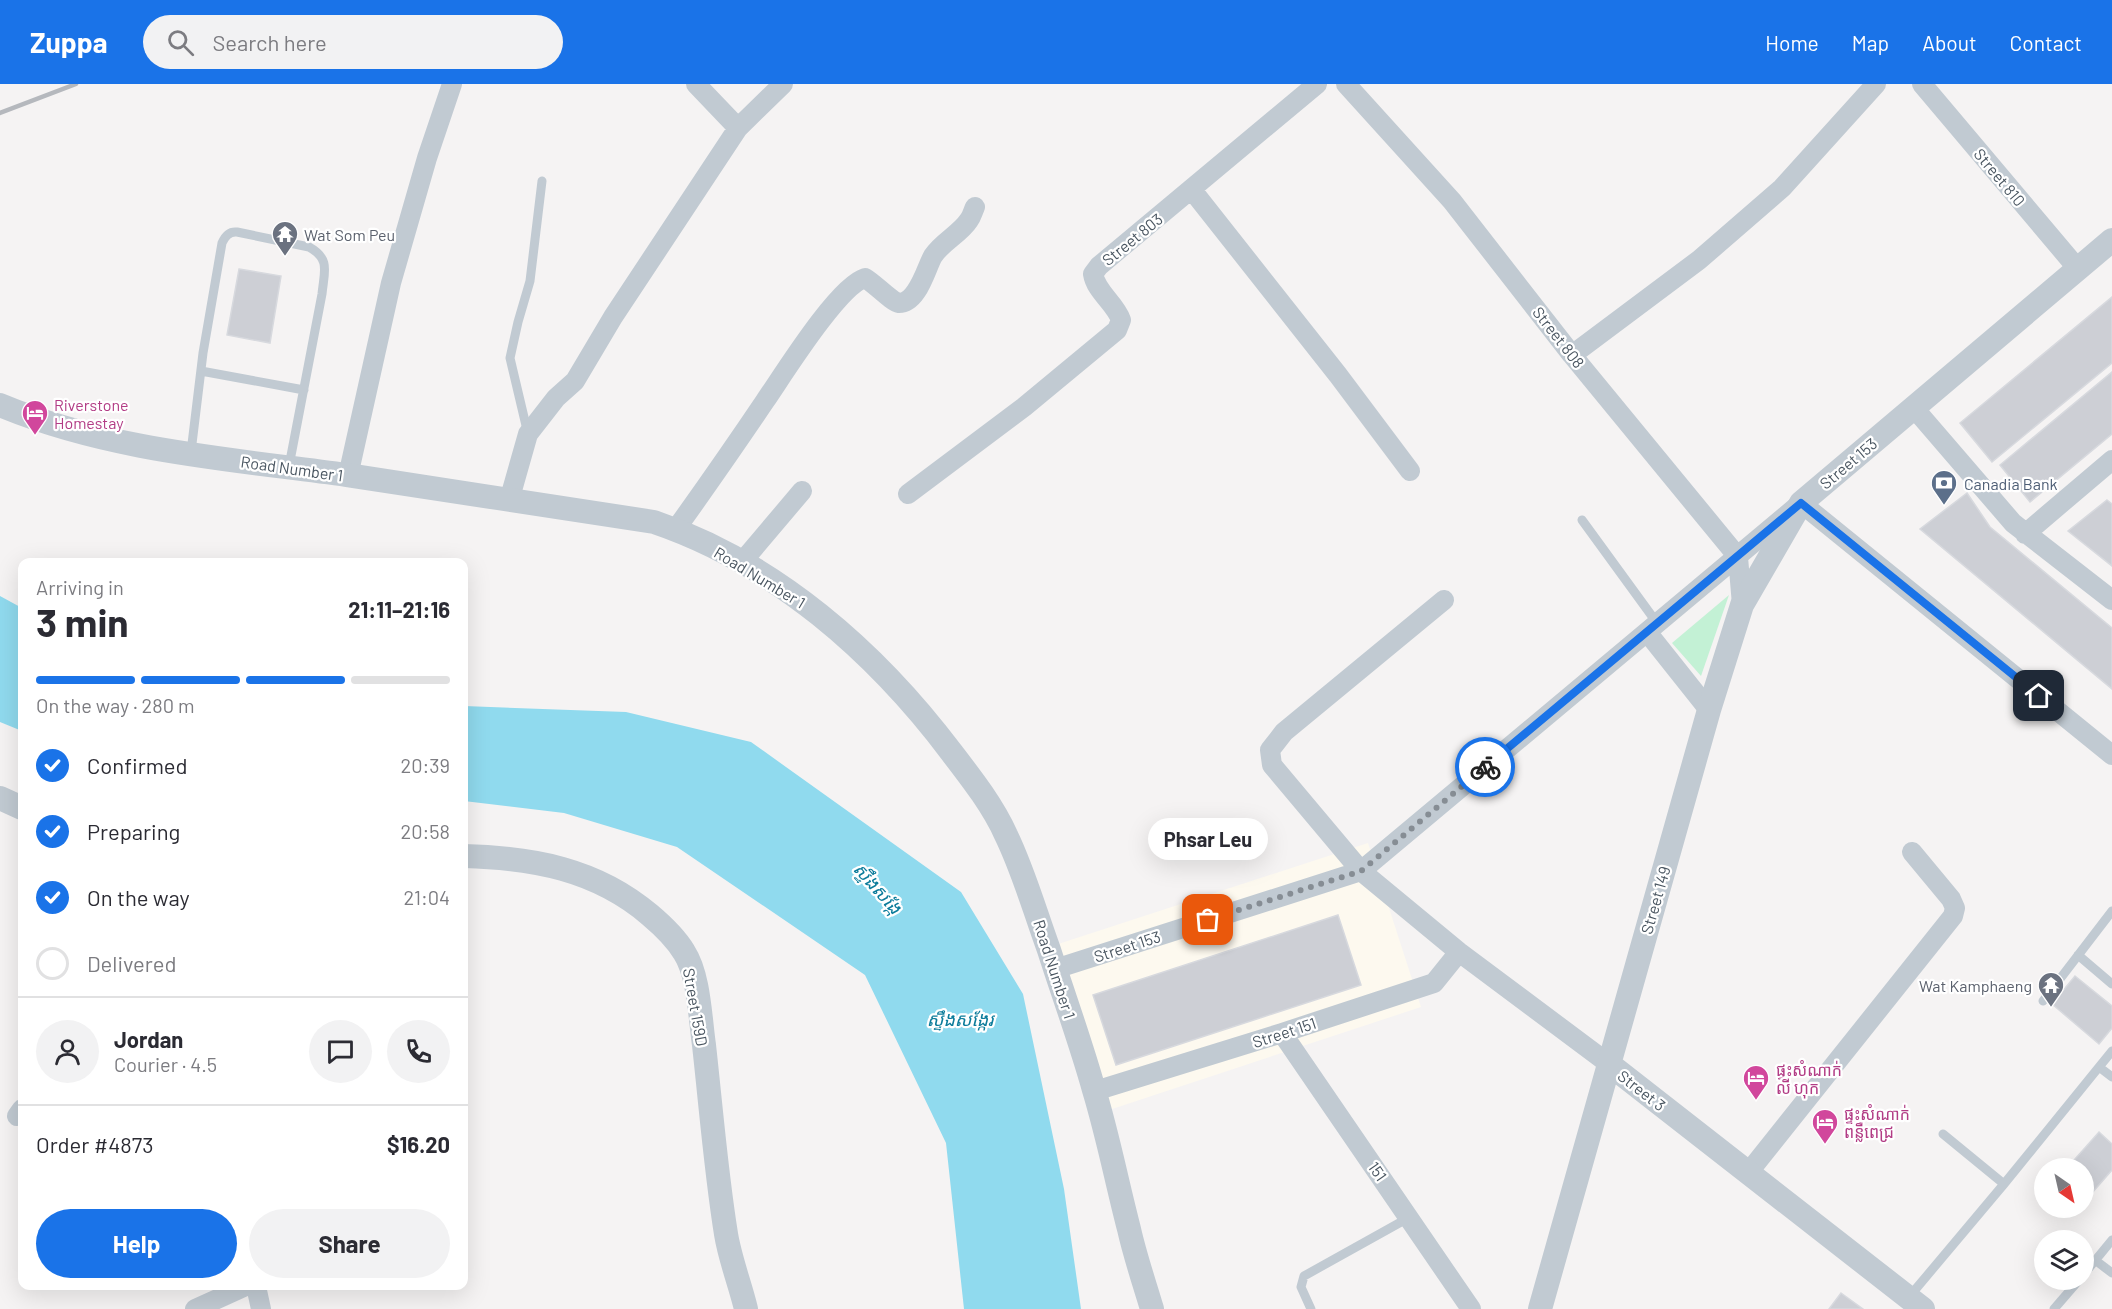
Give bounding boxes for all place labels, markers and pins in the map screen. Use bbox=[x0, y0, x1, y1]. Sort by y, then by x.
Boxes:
temple icon: Wat Som Peu bbox=[270, 219, 300, 257]
place label: Wat Som Peu bbox=[304, 225, 395, 244]
place label: Riverstone Homestay bbox=[54, 395, 129, 432]
hotel icon: Riverstone Homestay bbox=[20, 398, 50, 436]
bank icon: Canadia Bank bbox=[1929, 468, 1959, 506]
place label: Canadia Bank bbox=[1964, 474, 2058, 493]
pin bbox=[2013, 670, 2064, 721]
callout: Phsar Leu bbox=[1148, 818, 1268, 860]
pin bbox=[1182, 894, 1233, 945]
temple icon: Wat Kamphaeng bbox=[2036, 970, 2066, 1008]
place label: Wat Kamphaeng bbox=[1919, 976, 2032, 995]
place label: ផ្ទះសំណាក់ លី ហុក bbox=[1776, 1060, 1842, 1099]
hotel icon: ផ្ទះសំណាក់ លី ហុក bbox=[1741, 1063, 1771, 1101]
place label: ផ្ទះសំណាក់ ពន្លឺពេជ្រ bbox=[1844, 1104, 1910, 1142]
hotel icon: ផ្ទះសំណាក់ ពន្លឺពេជ្រ bbox=[1810, 1107, 1840, 1145]

